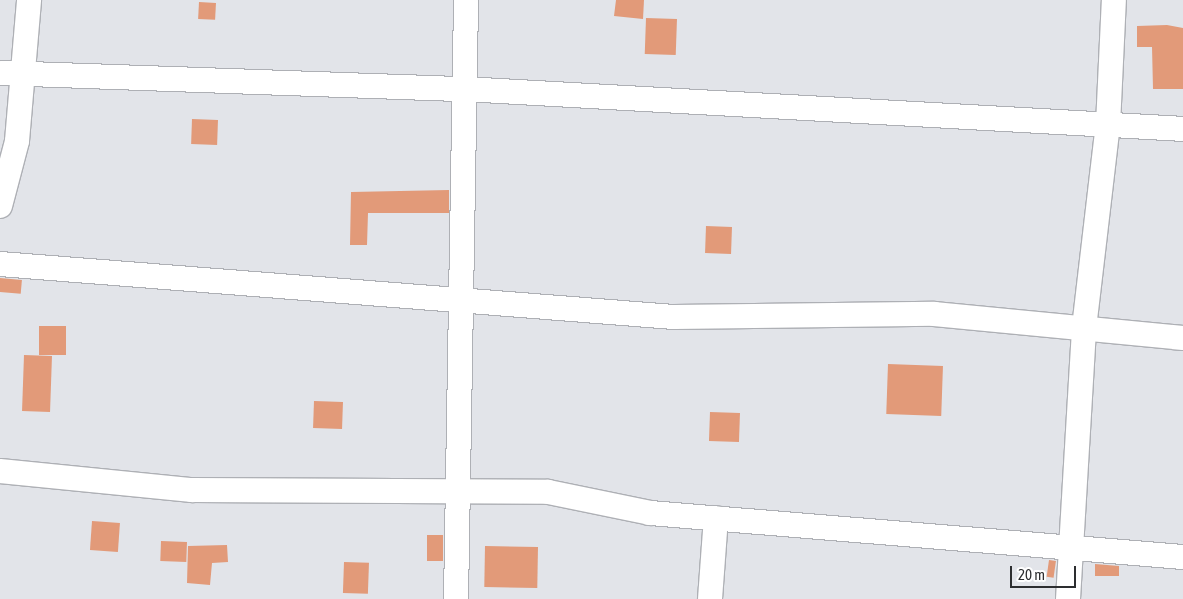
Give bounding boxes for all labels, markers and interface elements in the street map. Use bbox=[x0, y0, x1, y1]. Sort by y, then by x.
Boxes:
scale bar bbox=[1013, 556, 1079, 588]
text: 20 m bbox=[1018, 566, 1045, 583]

